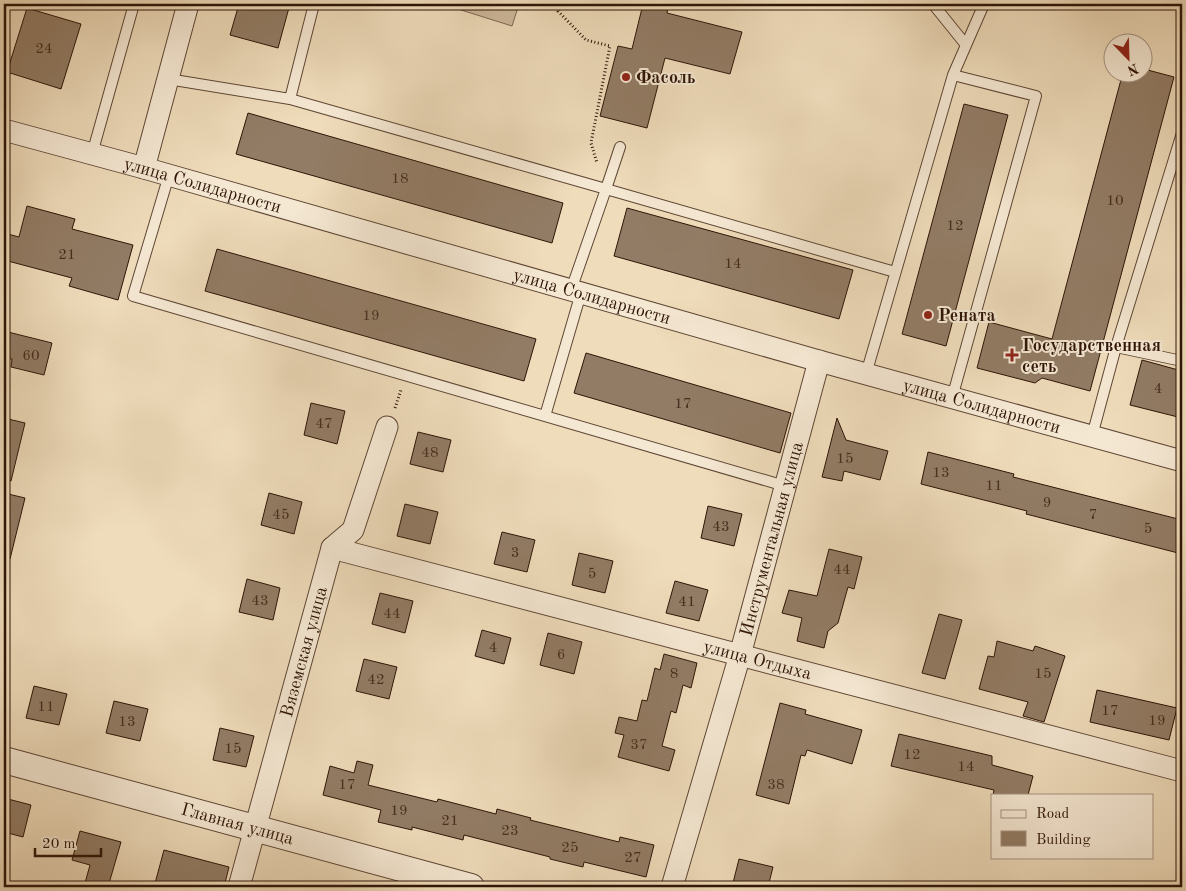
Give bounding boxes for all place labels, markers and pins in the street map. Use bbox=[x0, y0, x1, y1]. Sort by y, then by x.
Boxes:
place label: Фасоль bbox=[636, 69, 696, 87]
marker: Фасоль bbox=[620, 71, 632, 83]
place label: Рената bbox=[938, 307, 996, 325]
marker: Рената bbox=[922, 309, 934, 321]
place label: Государственная сеть bbox=[1022, 337, 1161, 376]
marker: Государственная сеть bbox=[1006, 349, 1018, 361]

